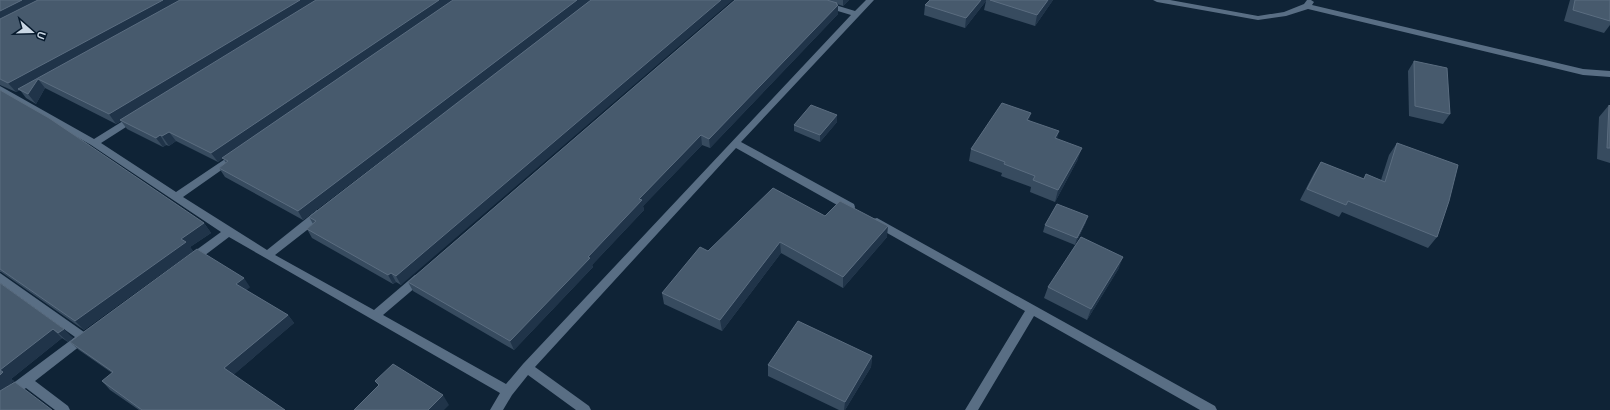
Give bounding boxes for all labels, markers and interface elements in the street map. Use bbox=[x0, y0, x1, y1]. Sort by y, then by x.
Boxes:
north arrow bbox=[12, 12, 52, 52]
text: U bbox=[34, 30, 48, 41]

